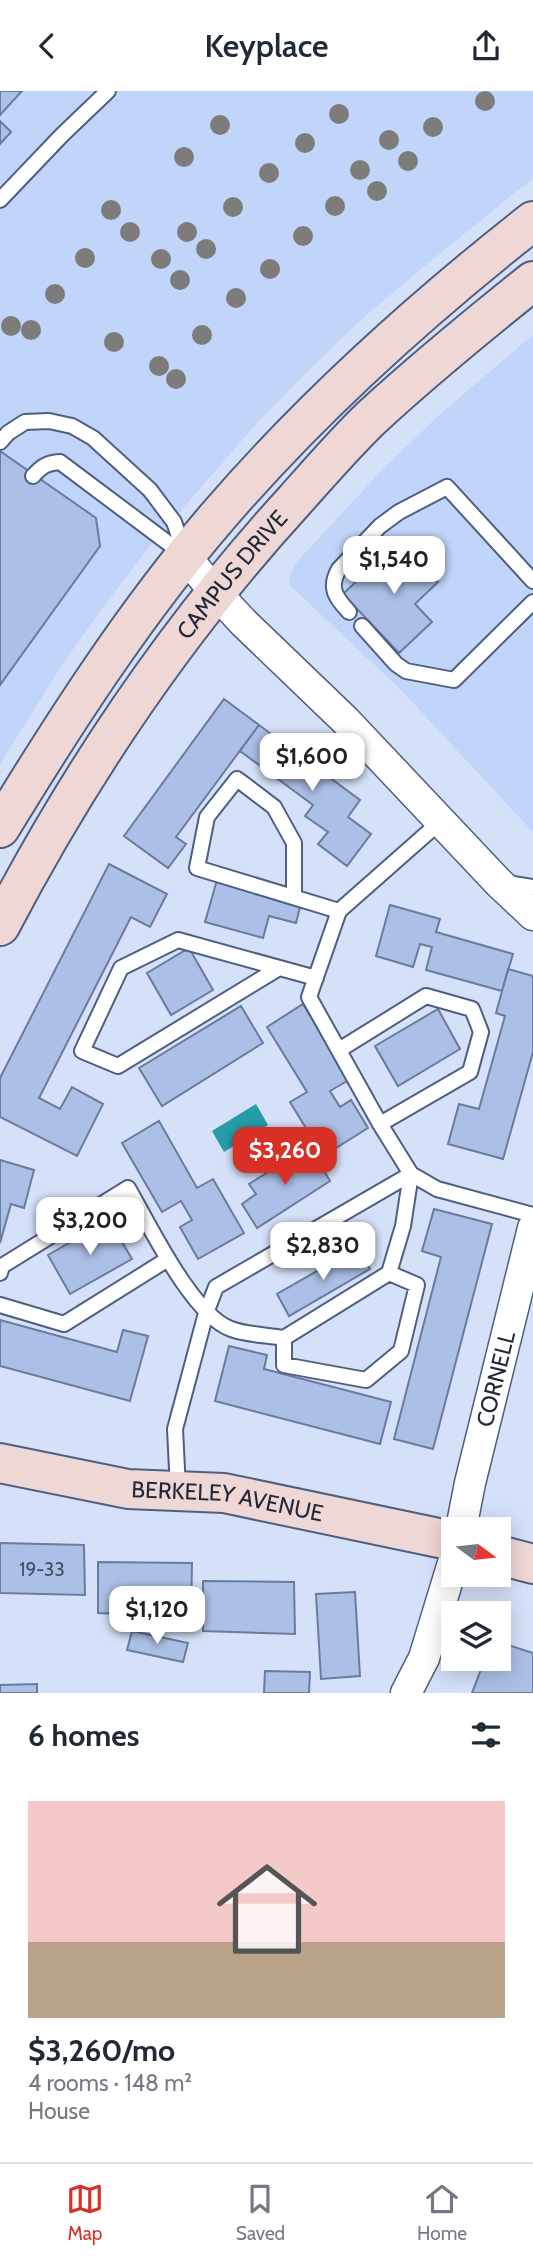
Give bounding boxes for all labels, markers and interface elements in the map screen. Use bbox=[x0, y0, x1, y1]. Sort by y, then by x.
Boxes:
text: Keyplace bbox=[204, 26, 329, 65]
icon: back bbox=[28, 27, 66, 65]
icon: share bbox=[467, 27, 505, 65]
street label: CAMPUS DRIVE bbox=[171, 504, 293, 645]
pin: $1,540 bbox=[337, 537, 451, 596]
text: $1,540 bbox=[359, 545, 429, 573]
pin: $1,600 bbox=[255, 733, 369, 793]
text: $1,600 bbox=[276, 742, 348, 770]
pin: $3,260 bbox=[228, 1127, 342, 1187]
text: $3,260 bbox=[249, 1136, 321, 1164]
pin: $3,200 bbox=[33, 1197, 147, 1257]
text: $3,200 bbox=[52, 1206, 128, 1234]
pin: $2,830 bbox=[266, 1223, 380, 1282]
text: $2,830 bbox=[286, 1231, 360, 1259]
street label: CORNELL bbox=[470, 1328, 521, 1430]
street label: BERKELEY AVENUE bbox=[131, 1475, 326, 1527]
north arrow bbox=[441, 1517, 511, 1587]
map controls bbox=[441, 1517, 511, 1671]
house number: 19-33 bbox=[19, 1558, 65, 1581]
pin: $1,120 bbox=[100, 1587, 214, 1646]
text: $1,120 bbox=[125, 1595, 189, 1623]
button: layers bbox=[441, 1601, 511, 1671]
icon: filters bbox=[467, 1716, 505, 1754]
text: 6 homes bbox=[28, 1717, 139, 1754]
icon: home bbox=[204, 1846, 330, 1972]
text: $3,260/mo bbox=[28, 2032, 175, 2069]
text: 4 rooms · 148 m² bbox=[28, 2069, 192, 2097]
text: House bbox=[28, 2097, 90, 2125]
tab: Map bbox=[66, 2180, 104, 2245]
tab: Saved bbox=[236, 2180, 285, 2245]
tab: Home bbox=[417, 2180, 467, 2245]

